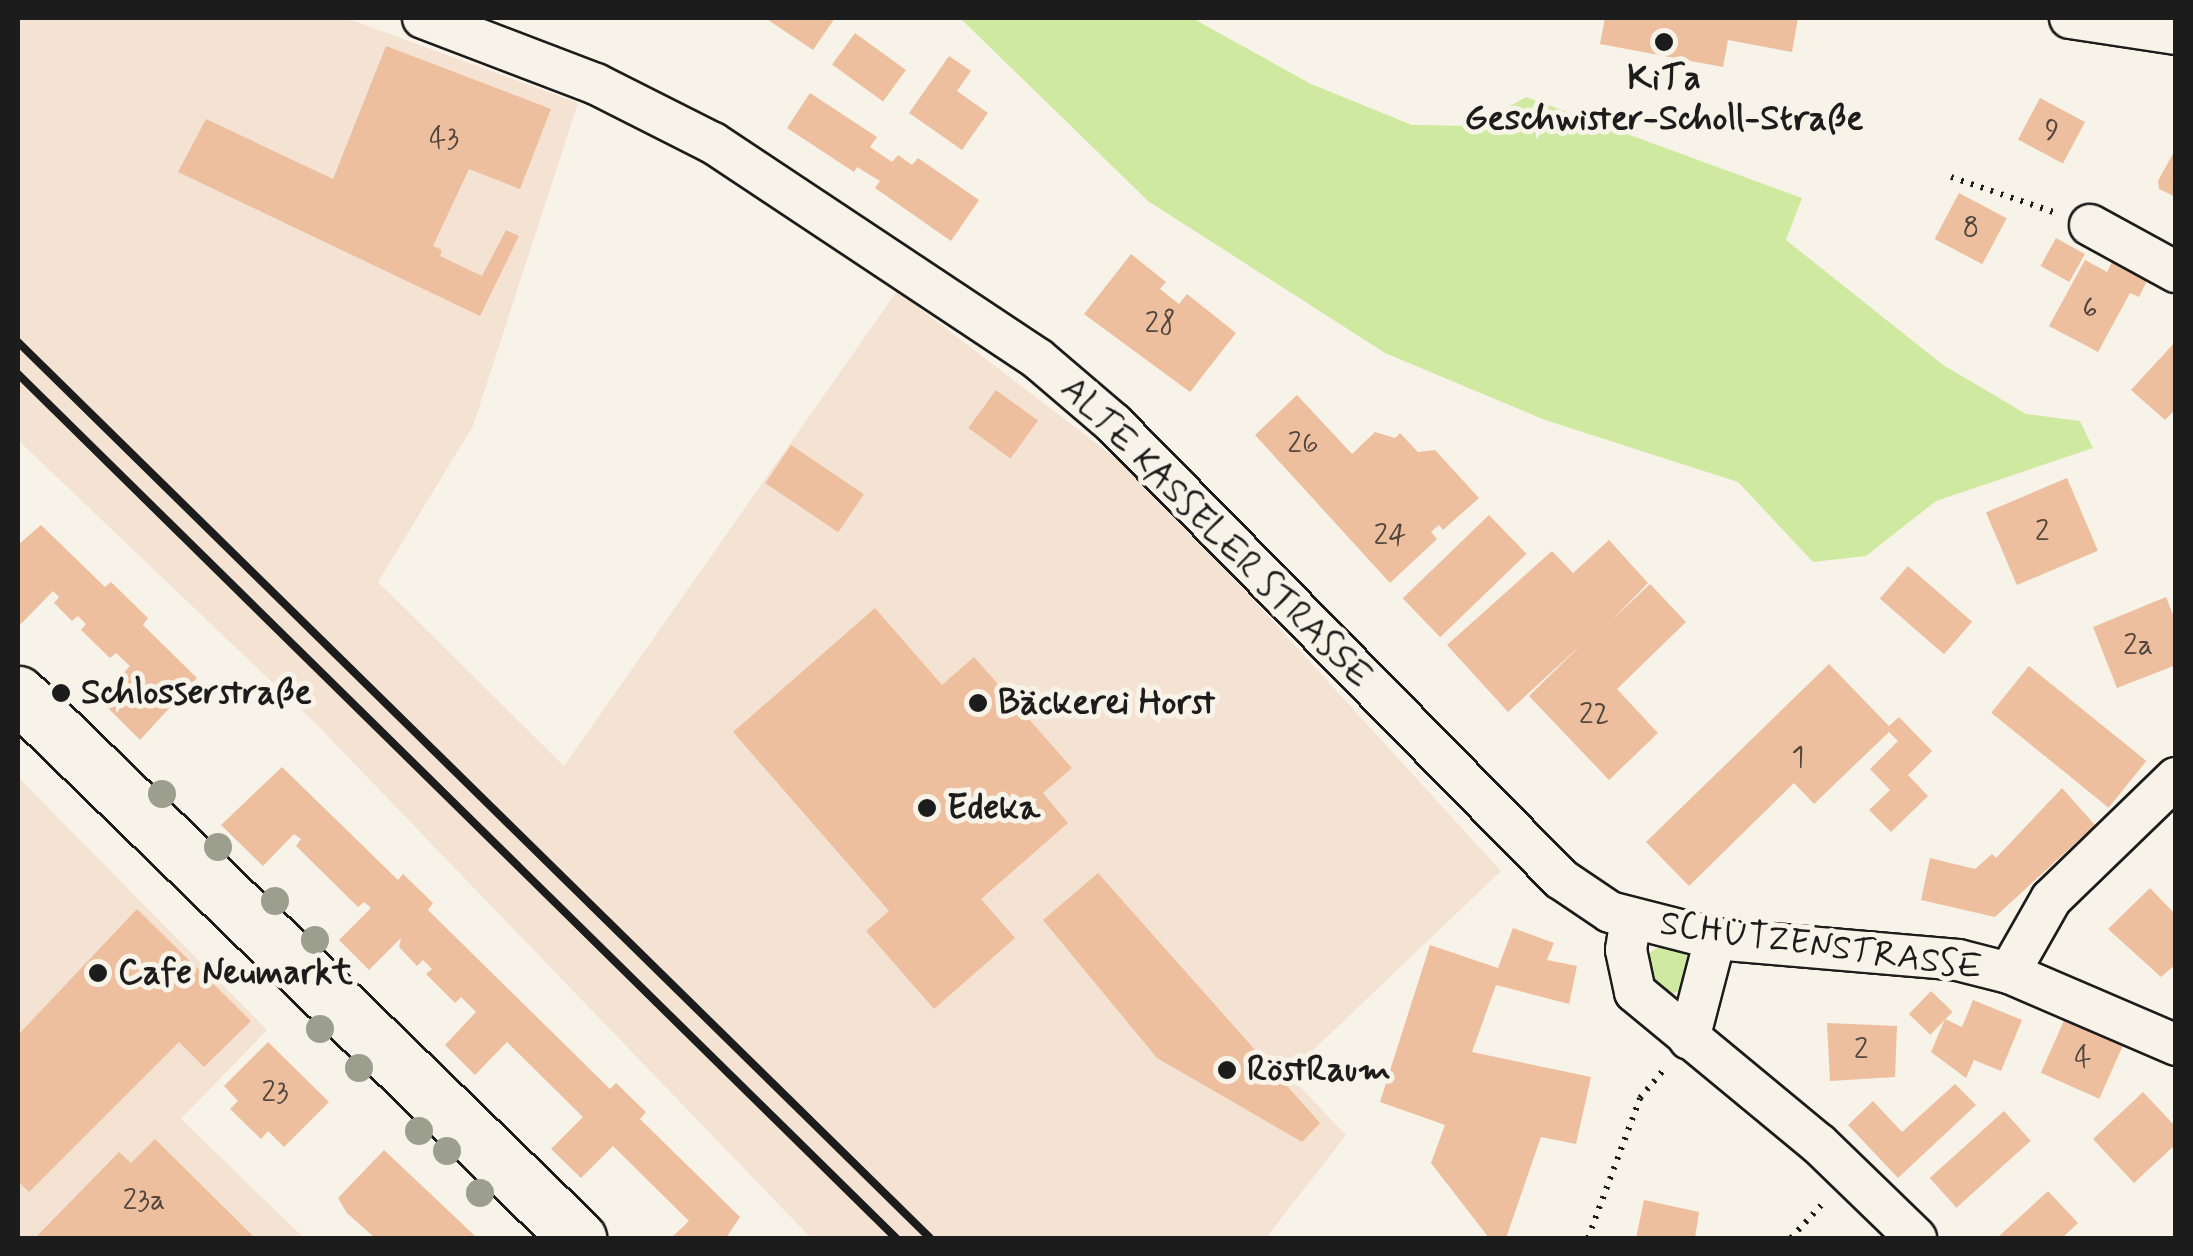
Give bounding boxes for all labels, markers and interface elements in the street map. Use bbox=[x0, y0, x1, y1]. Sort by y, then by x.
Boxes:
marker: KiTa Geschwister-Scholl-Straße bbox=[1653, 31, 1675, 53]
place label: KiTa Geschwister-Scholl-Straße bbox=[1465, 58, 1863, 140]
house number: 9 bbox=[2045, 113, 2059, 149]
house number: 43 bbox=[429, 121, 459, 157]
house number: 8 bbox=[1963, 210, 1979, 246]
house number: 6 bbox=[2082, 291, 2098, 327]
house number: 28 bbox=[1144, 306, 1176, 342]
street label: ALTE KASSELER STRASSE bbox=[1048, 365, 1384, 701]
house number: 26 bbox=[1287, 426, 1319, 462]
house number: 2 bbox=[2035, 514, 2049, 550]
house number: 24 bbox=[1374, 518, 1406, 554]
house number: 2a bbox=[2123, 628, 2153, 664]
place label: Schlosserstraße bbox=[81, 672, 312, 714]
marker: Schlosserstraße bbox=[50, 682, 72, 704]
place label: Bäckerei Horst bbox=[998, 682, 1215, 724]
marker: Bäckerei Horst bbox=[967, 692, 989, 714]
house number: 22 bbox=[1579, 697, 1609, 733]
house number: 1 bbox=[1791, 740, 1805, 776]
place label: Edeka bbox=[947, 787, 1040, 829]
marker: Edeka bbox=[916, 797, 938, 819]
street label: SCHÜTZENSTRASSE bbox=[1657, 903, 1985, 989]
place label: Cafe Neumarkt bbox=[118, 952, 355, 994]
marker: Cafe Neumarkt bbox=[87, 962, 109, 984]
house number: 2 bbox=[1854, 1032, 1868, 1068]
house number: 4 bbox=[2074, 1040, 2092, 1076]
place label: RöstRaum bbox=[1247, 1049, 1391, 1091]
marker: RöstRaum bbox=[1216, 1059, 1238, 1081]
house number: 23 bbox=[261, 1075, 289, 1111]
house number: 23a bbox=[123, 1183, 165, 1219]

